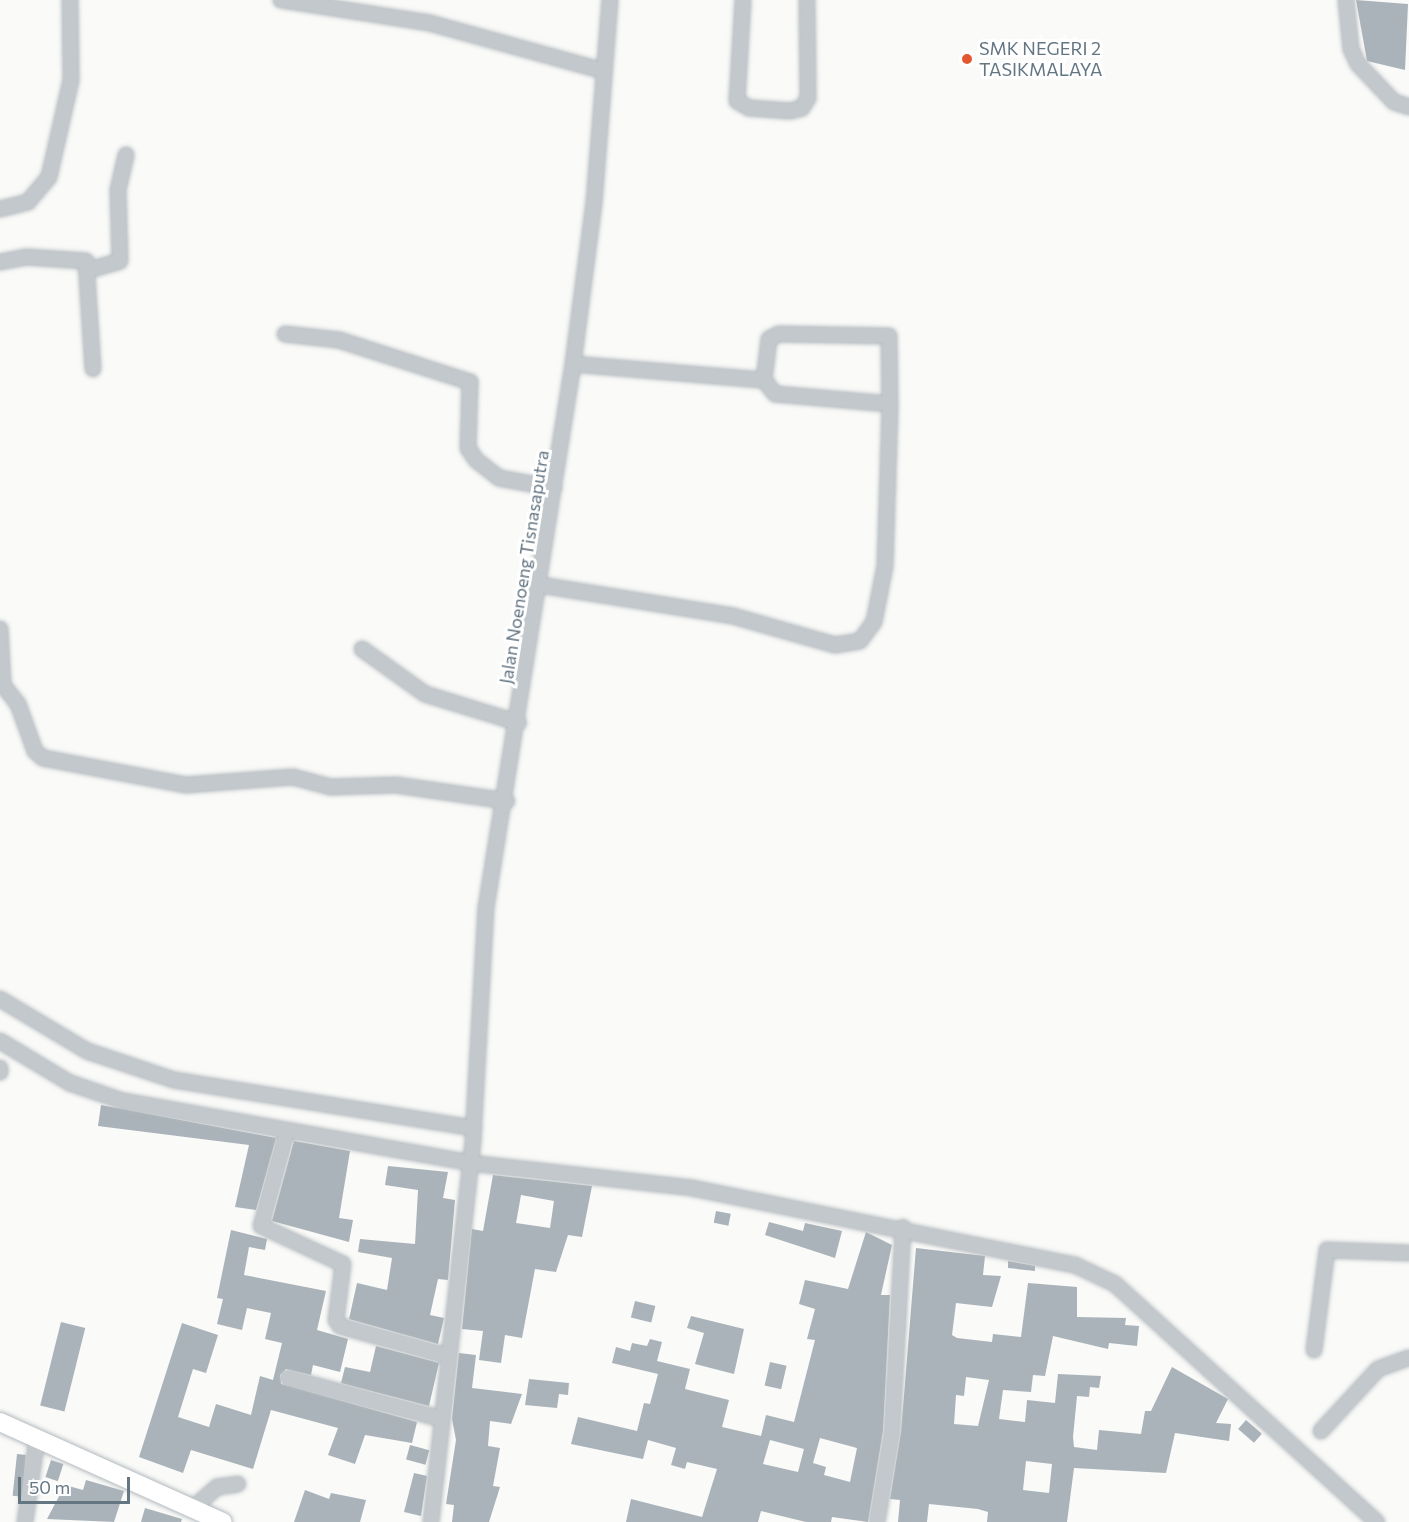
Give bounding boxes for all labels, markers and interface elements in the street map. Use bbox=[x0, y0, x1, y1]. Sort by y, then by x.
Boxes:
place label: SMK NEGERI 2 TASIKMALAYA bbox=[979, 38, 1102, 80]
marker: SMK NEGERI 2 TASIKMALAYA bbox=[960, 52, 974, 66]
street label: Jalan Noenoeng Tisnasaputra bbox=[495, 449, 553, 685]
scale bar bbox=[21, 1465, 134, 1503]
text: 50 m bbox=[29, 1476, 70, 1498]

